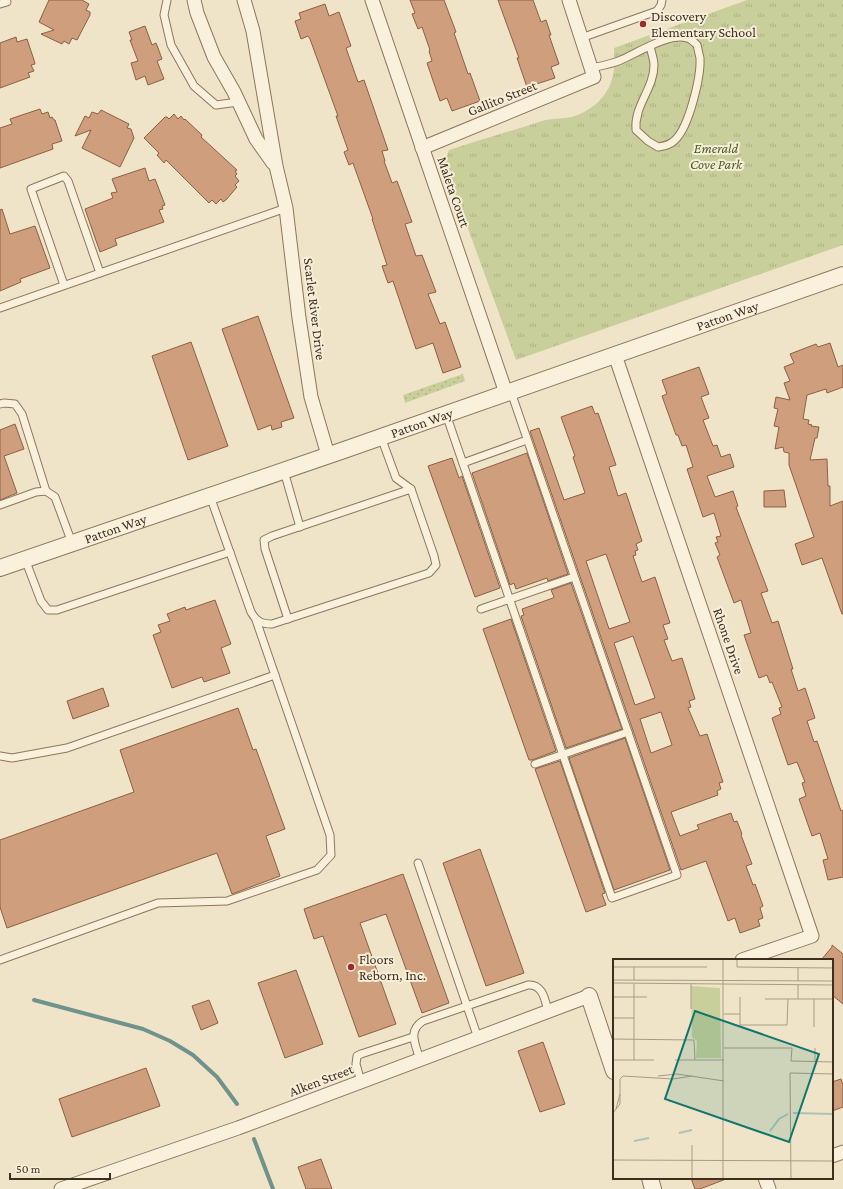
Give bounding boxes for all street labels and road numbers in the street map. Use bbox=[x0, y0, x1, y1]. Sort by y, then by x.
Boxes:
street label: Gallito Street bbox=[465, 77, 539, 119]
street label: Maleta Court bbox=[434, 155, 474, 230]
street label: Scarlet River Drive bbox=[301, 257, 329, 361]
street label: Patton Way bbox=[694, 297, 761, 334]
street label: Patton Way bbox=[389, 404, 455, 441]
street label: Patton Way bbox=[82, 510, 149, 546]
street label: Rhone Drive bbox=[710, 606, 748, 676]
street label: Alken Street bbox=[287, 1060, 356, 1100]

